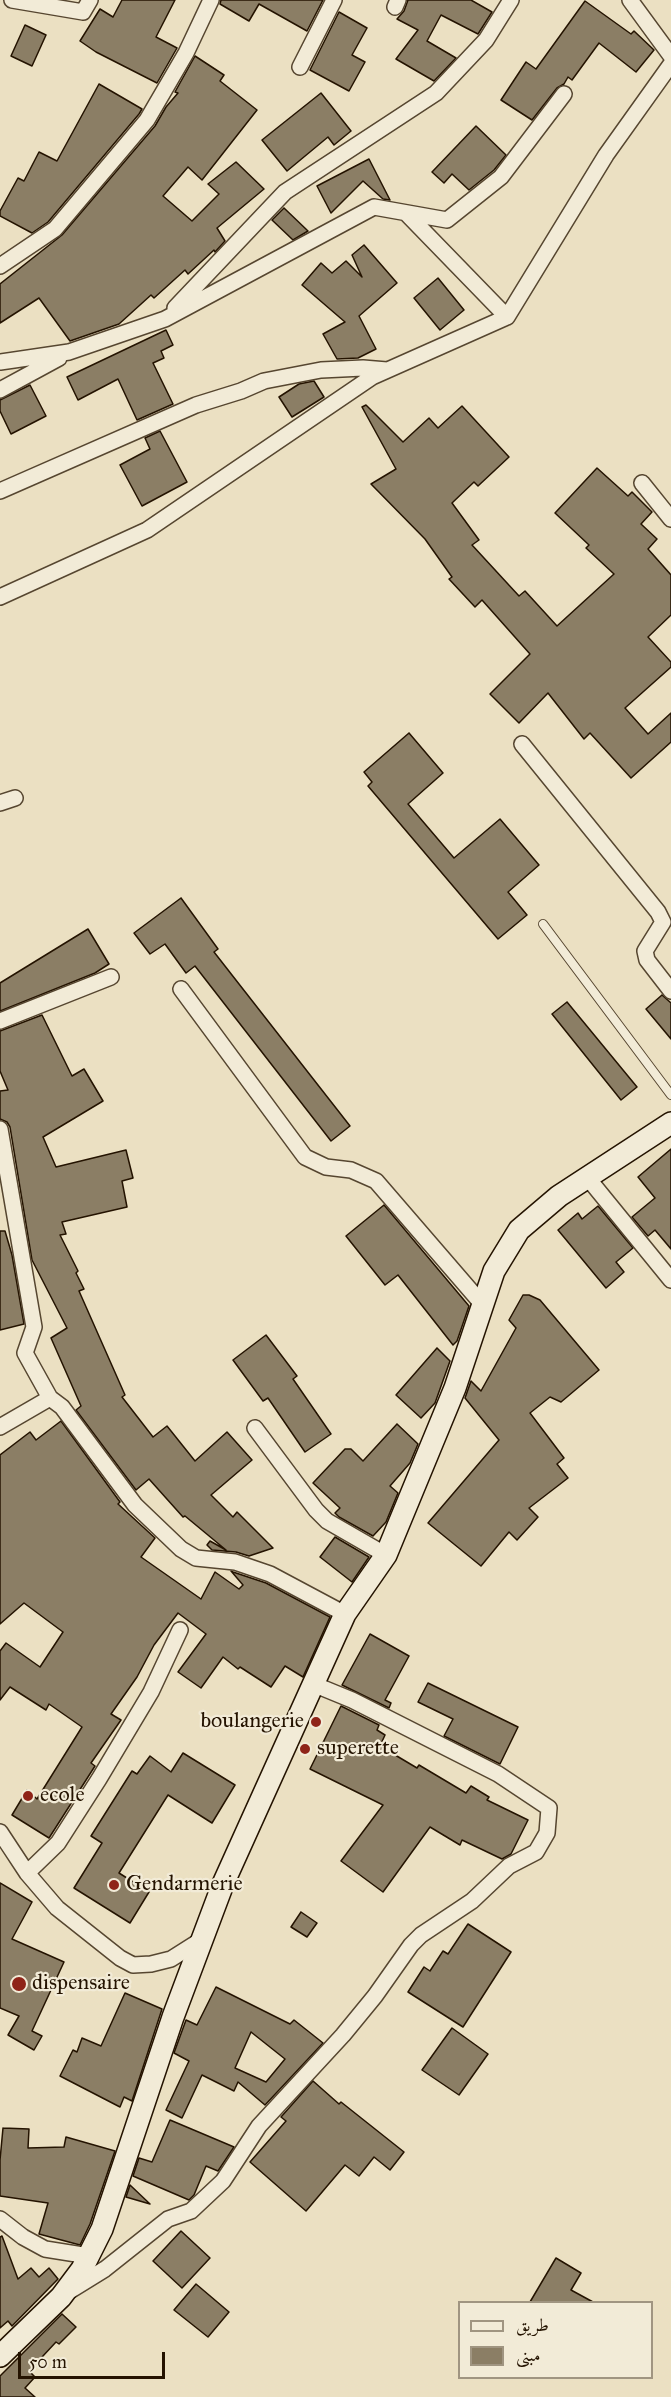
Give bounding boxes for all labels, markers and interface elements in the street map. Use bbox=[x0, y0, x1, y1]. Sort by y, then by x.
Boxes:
place label: boulangerie bbox=[200, 1709, 304, 1735]
marker: boulangerie bbox=[309, 1715, 323, 1729]
place label: superette bbox=[317, 1736, 399, 1762]
marker: superette bbox=[298, 1742, 312, 1756]
place label: ecole bbox=[40, 1783, 85, 1809]
marker: ecole bbox=[21, 1789, 35, 1803]
place label: Gendarmerie bbox=[126, 1872, 243, 1898]
marker: Gendarmerie bbox=[107, 1878, 121, 1892]
place label: dispensaire bbox=[32, 1971, 130, 1997]
marker: dispensaire bbox=[10, 1975, 28, 1993]
legend bbox=[458, 2301, 653, 2379]
text: طريق bbox=[516, 2314, 549, 2336]
scale bar bbox=[21, 2340, 168, 2378]
text: مبنى bbox=[516, 2344, 541, 2366]
text: 50 m bbox=[29, 2351, 67, 2373]

